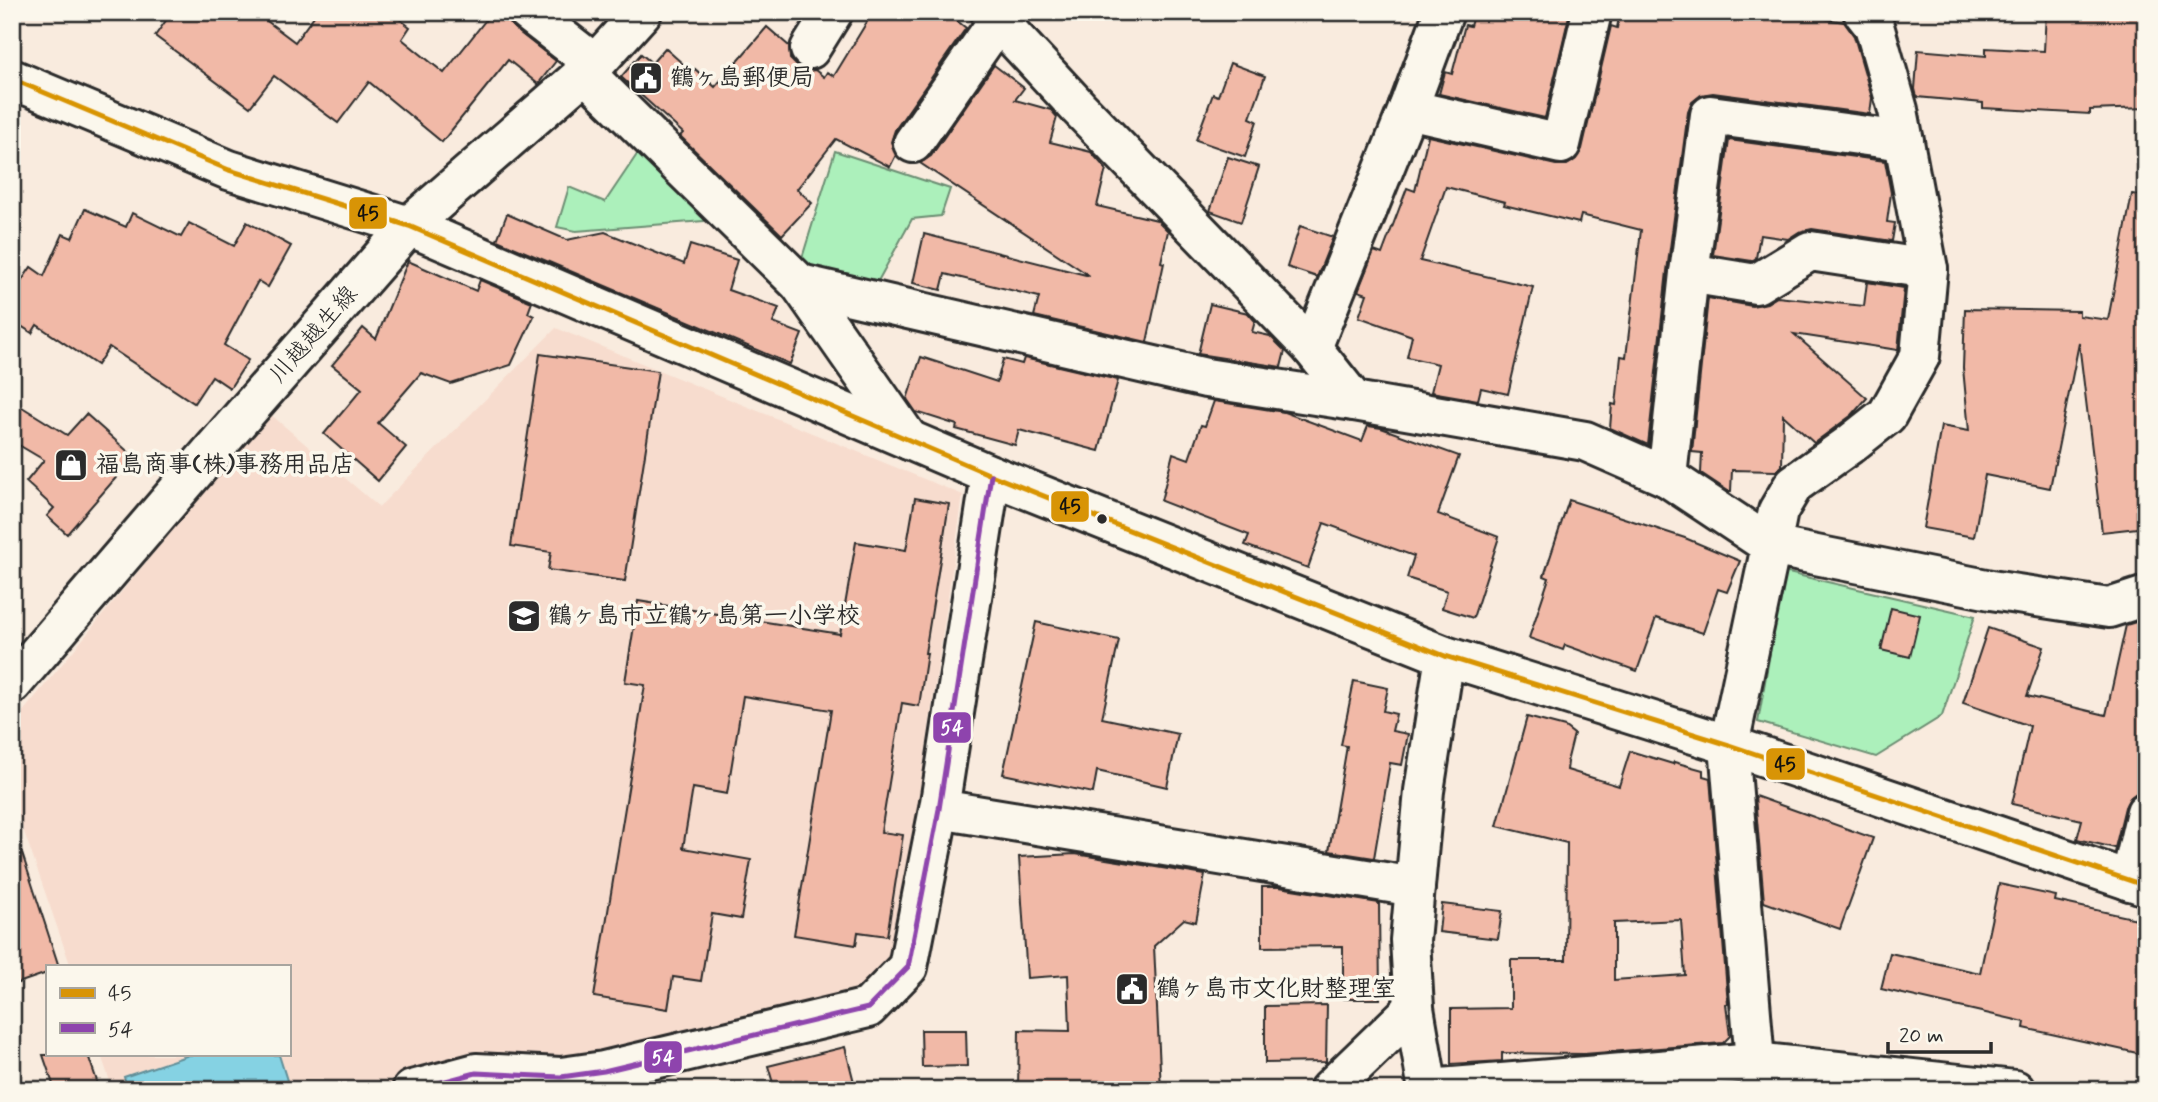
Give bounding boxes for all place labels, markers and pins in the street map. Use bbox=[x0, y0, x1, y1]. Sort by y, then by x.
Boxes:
public building icon: 鶴ヶ島郵便局 bbox=[627, 59, 665, 97]
place label: 鶴ヶ島郵便局 bbox=[670, 63, 814, 94]
shop icon: 福島商事(株)事務用品店 bbox=[52, 446, 90, 484]
place label: 福島商事(株)事務用品店 bbox=[96, 450, 355, 481]
unlabelled marker bbox=[1095, 512, 1109, 526]
school or university icon: 鶴ヶ島市立鶴ヶ島第一小学校 bbox=[505, 597, 543, 635]
place label: 鶴ヶ島市立鶴ヶ島第一小学校 bbox=[548, 601, 860, 632]
public building icon: 鶴ヶ島市文化財整理室 bbox=[1113, 970, 1151, 1008]
place label: 鶴ヶ島市文化財整理室 bbox=[1156, 974, 1396, 1005]

